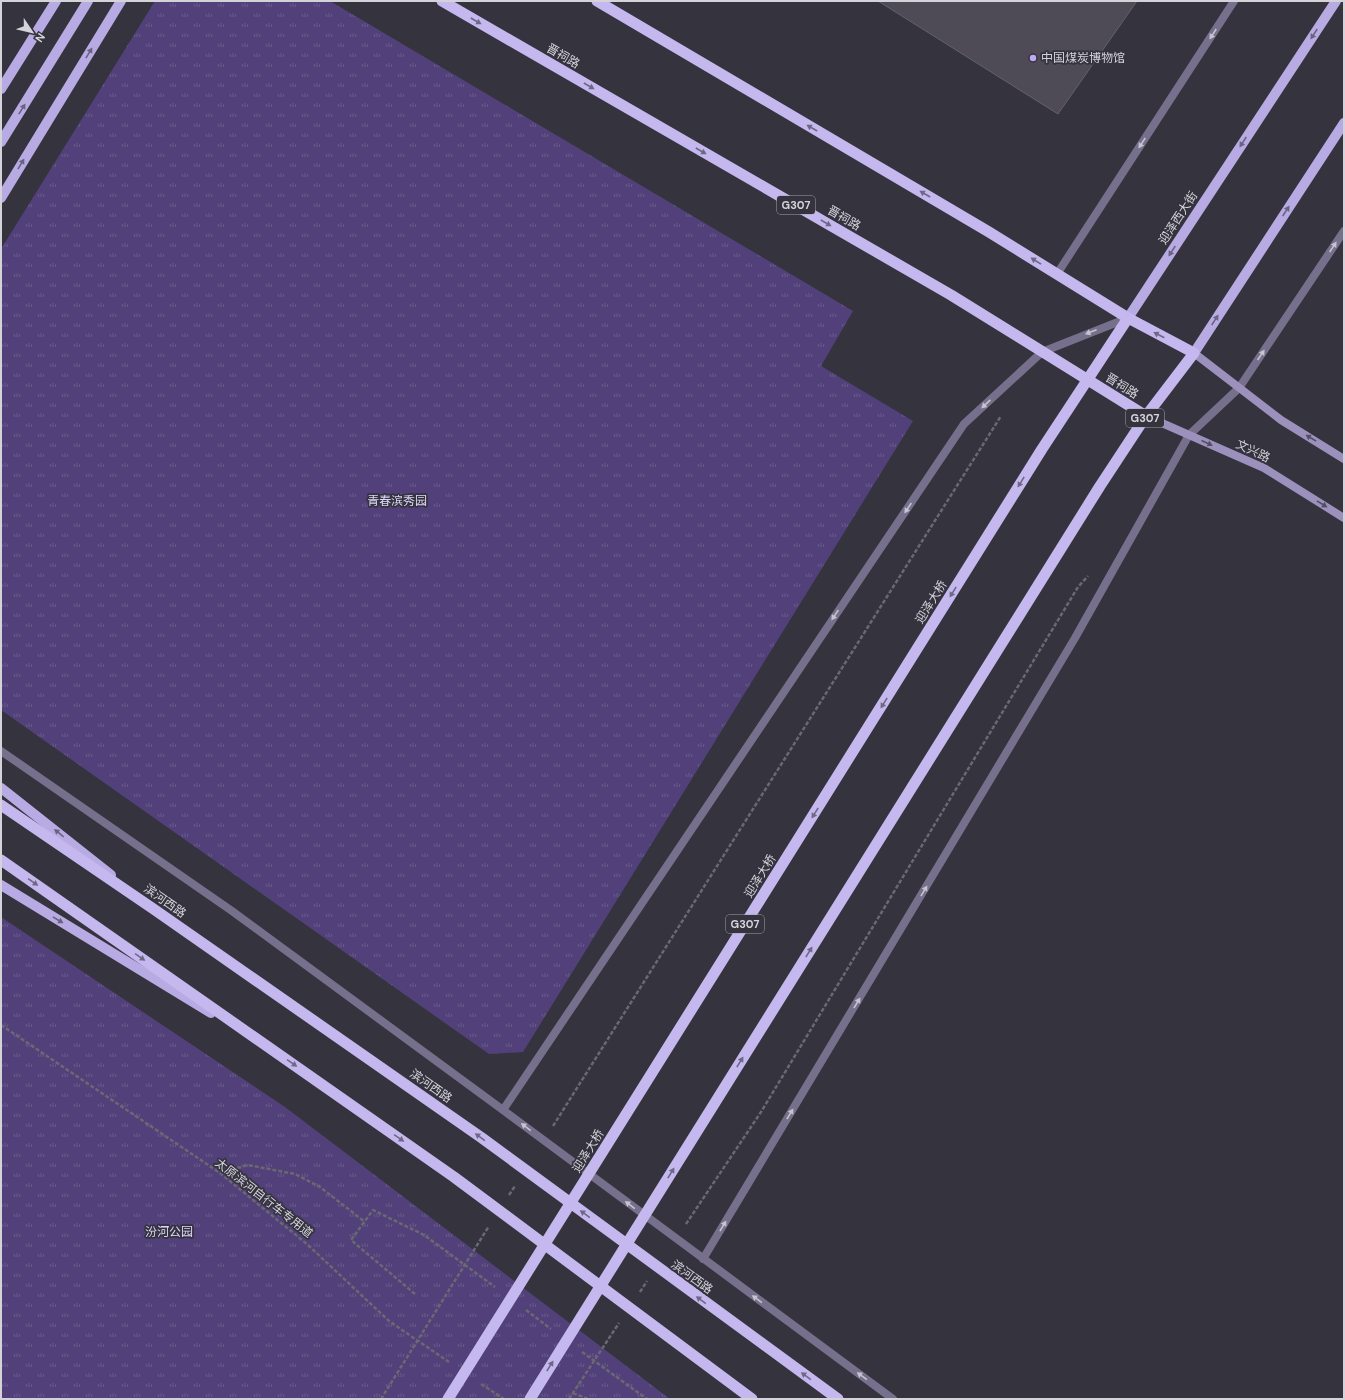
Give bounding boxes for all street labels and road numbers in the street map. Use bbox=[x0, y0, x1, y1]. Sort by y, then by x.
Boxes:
street label: 晋祠路 bbox=[543, 40, 583, 72]
street label: 迎泽西大街 bbox=[1155, 188, 1201, 248]
road number: G307 bbox=[777, 196, 815, 214]
street label: 晋祠路 bbox=[824, 202, 864, 234]
street label: 晋祠路 bbox=[1102, 370, 1142, 402]
road number: G307 bbox=[1126, 409, 1164, 427]
street label: 文兴路 bbox=[1233, 436, 1273, 466]
street label: 迎泽大桥 bbox=[911, 577, 951, 627]
street label: 迎泽大桥 bbox=[740, 851, 780, 901]
street label: 滨河西路 bbox=[141, 881, 189, 921]
road number: G307 bbox=[726, 915, 764, 933]
street label: 滨河西路 bbox=[407, 1066, 455, 1106]
street label: 迎泽大桥 bbox=[568, 1126, 608, 1176]
street label: 太原滨河自行车专用道 bbox=[212, 1155, 316, 1241]
street label: 滨河西路 bbox=[668, 1256, 716, 1298]

